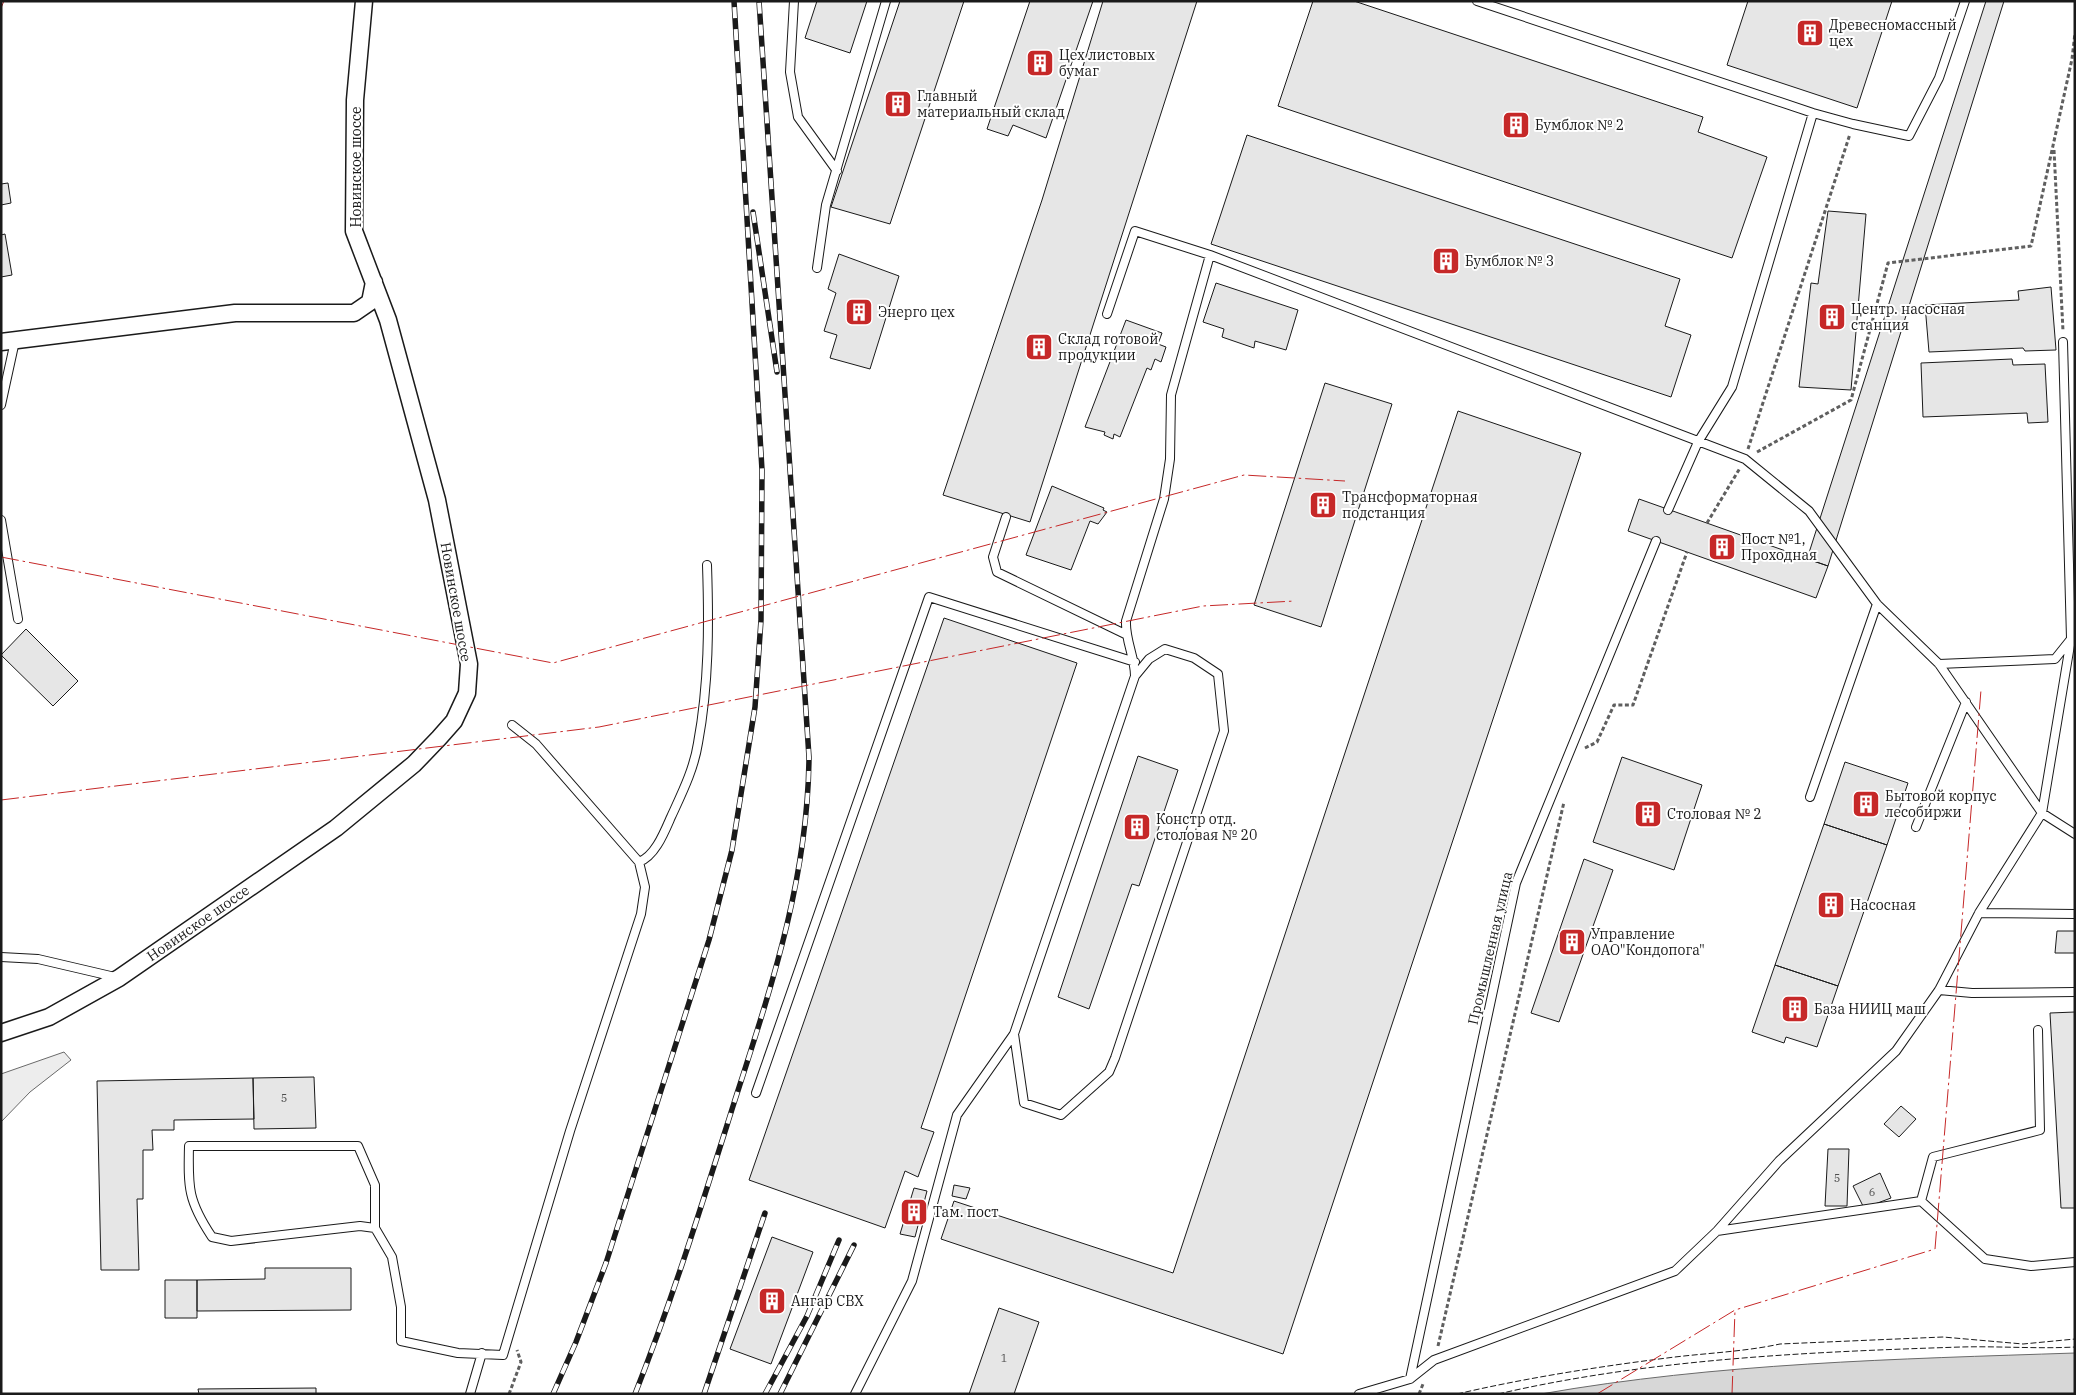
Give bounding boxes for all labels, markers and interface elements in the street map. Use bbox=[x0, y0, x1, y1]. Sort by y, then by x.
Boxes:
place label: Древесномассный цех bbox=[1829, 16, 1957, 50]
building icon: Древесномассный цех bbox=[1795, 18, 1825, 48]
place label: Цех листовых бумаг bbox=[1059, 46, 1155, 80]
building icon: Цех листовых бумаг bbox=[1025, 48, 1055, 78]
place label: Главный материальный склад bbox=[917, 87, 1065, 121]
building icon: Главный материальный склад bbox=[883, 89, 913, 119]
street label: Новинское шоссе bbox=[347, 106, 365, 228]
building icon: Бумблок № 2 bbox=[1501, 110, 1531, 140]
place label: Бумблок № 2 bbox=[1535, 116, 1624, 134]
building icon: Бумблок № 3 bbox=[1431, 246, 1461, 276]
place label: Бумблок № 3 bbox=[1465, 252, 1554, 270]
building icon: Энерго цех bbox=[844, 297, 874, 327]
place label: Центр. насосная станция bbox=[1851, 300, 1965, 334]
building icon: Центр. насосная станция bbox=[1817, 302, 1847, 332]
place label: Энерго цех bbox=[878, 303, 955, 321]
place label: Склад готовой продукции bbox=[1058, 330, 1158, 364]
building icon: Склад готовой продукции bbox=[1024, 332, 1054, 362]
place label: Трансформаторная подстанция bbox=[1342, 488, 1478, 522]
building icon: Трансформаторная подстанция bbox=[1308, 490, 1338, 520]
place label: Пост №1, Проходная bbox=[1741, 530, 1817, 564]
building icon: Пост №1, Проходная bbox=[1707, 532, 1737, 562]
street label: Новинское шоссе bbox=[437, 541, 475, 663]
place label: Бытовой корпус лесобиржи bbox=[1885, 787, 1997, 821]
building icon: Бытовой корпус лесобиржи bbox=[1851, 789, 1881, 819]
building icon: Столовая № 2 bbox=[1633, 799, 1663, 829]
place label: Столовая № 2 bbox=[1667, 805, 1762, 823]
place label: Констр отд. столовая № 20 bbox=[1156, 810, 1257, 844]
building icon: Констр отд. столовая № 20 bbox=[1122, 812, 1152, 842]
street label: Промышленная улица bbox=[1464, 869, 1516, 1026]
street label: Новинское шоссе bbox=[143, 881, 253, 965]
building icon: Насосная bbox=[1816, 890, 1846, 920]
place label: Насосная bbox=[1850, 896, 1916, 914]
place label: Управление ОАО"Кондопога" bbox=[1591, 925, 1705, 959]
building icon: Управление ОАО"Кондопога" bbox=[1557, 927, 1587, 957]
building icon: База НИИЦ маш bbox=[1780, 994, 1810, 1024]
place label: База НИИЦ маш bbox=[1814, 1000, 1926, 1018]
house number: 5 bbox=[281, 1091, 287, 1105]
house number: 5 bbox=[1834, 1171, 1840, 1185]
house number: 6 bbox=[1869, 1185, 1875, 1199]
building icon: Там. пост bbox=[899, 1197, 929, 1227]
place label: Там. пост bbox=[933, 1203, 999, 1221]
building icon: Ангар СВХ bbox=[757, 1286, 787, 1316]
place label: Ангар СВХ bbox=[791, 1292, 864, 1310]
house number: 1 bbox=[1001, 1351, 1007, 1365]

